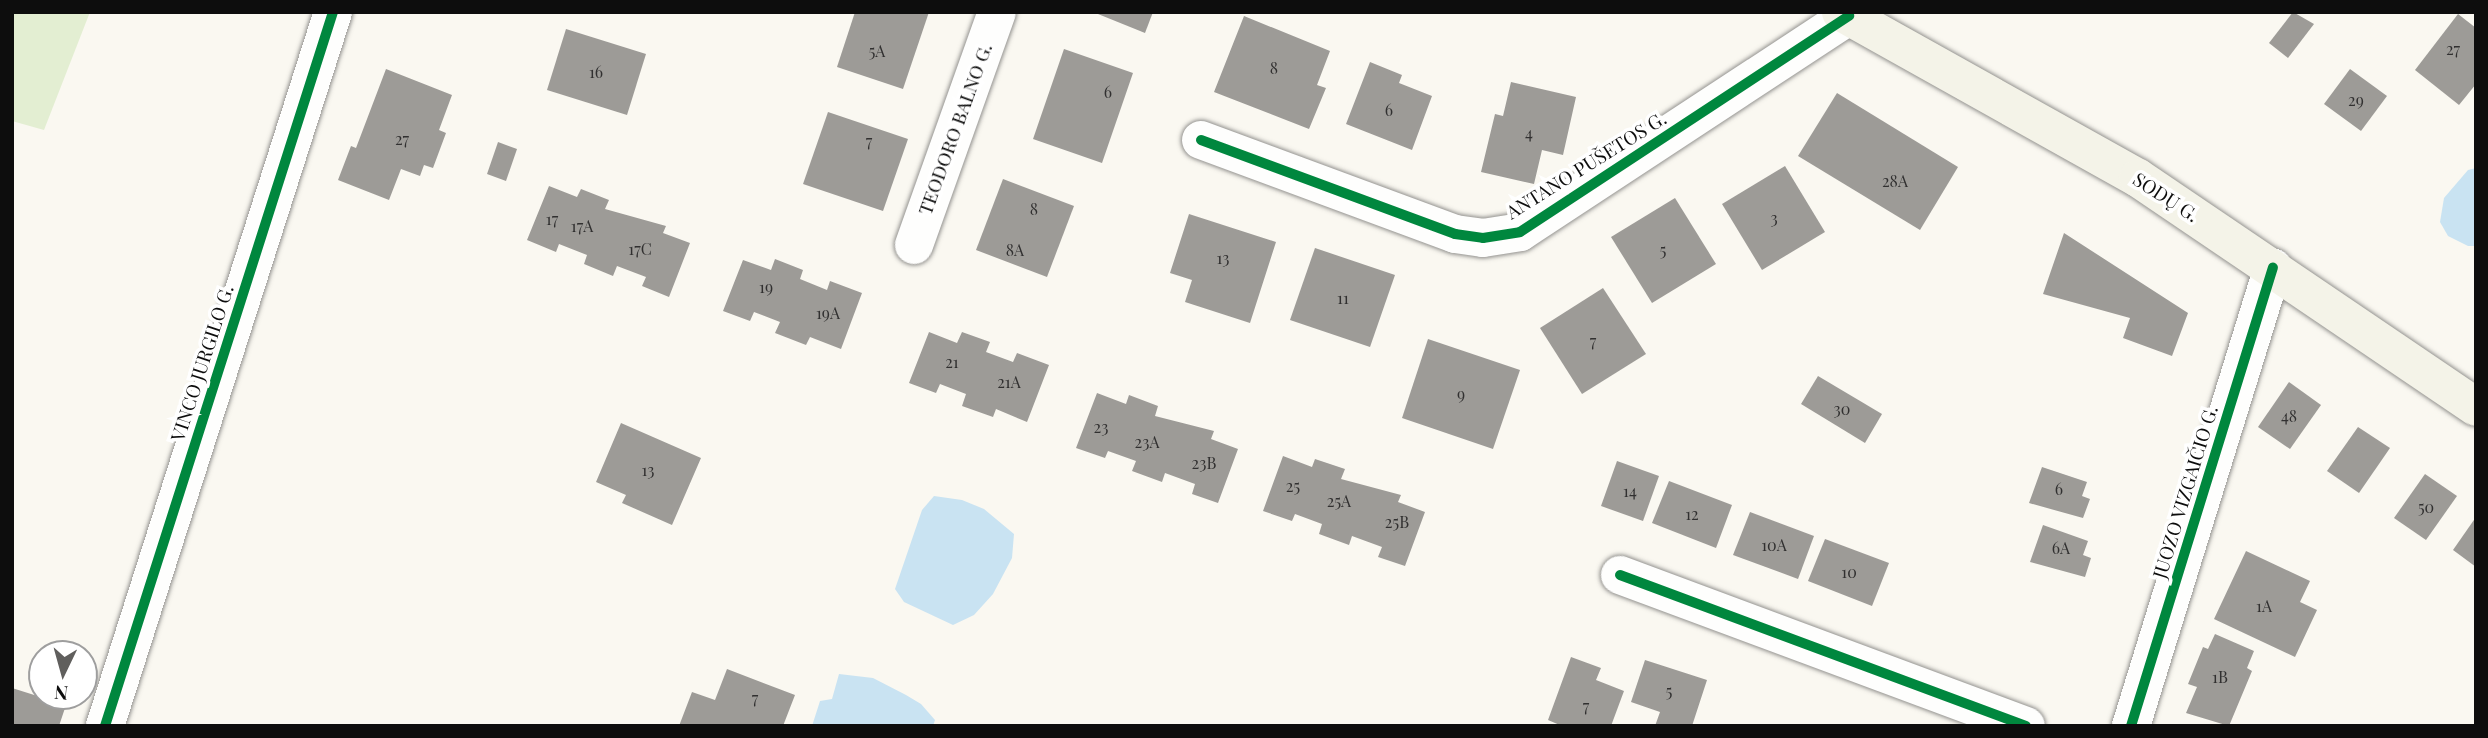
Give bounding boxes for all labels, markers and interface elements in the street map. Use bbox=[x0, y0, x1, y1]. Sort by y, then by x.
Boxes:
house number: 27 bbox=[2446, 39, 2460, 59]
street label: TEODORO BALNO G. bbox=[913, 40, 997, 218]
house number: 5A bbox=[869, 41, 885, 61]
house number: 8 bbox=[1270, 58, 1278, 78]
house number: 16 bbox=[589, 62, 603, 82]
house number: 6 bbox=[1104, 82, 1112, 102]
house number: 29 bbox=[2348, 90, 2364, 110]
house number: 6 bbox=[1385, 100, 1393, 120]
street label: ANTANO PUŠETOS G. bbox=[1502, 106, 1670, 224]
house number: 4 bbox=[1525, 123, 1533, 143]
house number: 27 bbox=[395, 129, 409, 149]
house number: 7 bbox=[866, 131, 872, 151]
street label: SODŲ G. bbox=[2129, 167, 2203, 227]
house number: 28A bbox=[1882, 171, 1908, 191]
house number: 8 bbox=[1030, 199, 1038, 219]
house number: 3 bbox=[1770, 208, 1778, 228]
house number: 17 bbox=[546, 209, 558, 229]
house number: 17A bbox=[571, 216, 593, 236]
house number: 17C bbox=[628, 239, 652, 259]
house number: 8A bbox=[1006, 240, 1024, 260]
house number: 5 bbox=[1660, 240, 1666, 260]
house number: 13 bbox=[1217, 248, 1229, 268]
house number: 19 bbox=[759, 277, 773, 297]
street label: VINCO JURGILO G. bbox=[166, 282, 238, 444]
house number: 11 bbox=[1337, 288, 1349, 308]
house number: 19A bbox=[816, 303, 840, 323]
house number: 7 bbox=[1590, 331, 1596, 351]
house number: 21 bbox=[945, 352, 959, 372]
house number: 21A bbox=[997, 372, 1021, 392]
house number: 9 bbox=[1457, 384, 1465, 404]
house number: 30 bbox=[1834, 399, 1850, 419]
street label: JUOZO VIZGAIČIO G. bbox=[2148, 402, 2222, 582]
house number: 48 bbox=[2281, 406, 2297, 426]
house number: 23 bbox=[1094, 417, 1108, 437]
house number: 23A bbox=[1135, 432, 1159, 452]
house number: 23B bbox=[1192, 453, 1216, 473]
house number: 13 bbox=[642, 460, 654, 480]
house number: 25 bbox=[1286, 476, 1300, 496]
house number: 6 bbox=[2055, 479, 2063, 499]
house number: 14 bbox=[1623, 481, 1637, 501]
house number: 25A bbox=[1327, 491, 1351, 511]
house number: 50 bbox=[2418, 497, 2434, 517]
house number: 12 bbox=[1685, 504, 1699, 524]
house number: 25B bbox=[1385, 512, 1409, 532]
house number: 10A bbox=[1761, 535, 1787, 555]
house number: 6A bbox=[2052, 538, 2070, 558]
house number: 10 bbox=[1841, 562, 1857, 582]
house number: 1A bbox=[2256, 596, 2272, 616]
north arrow bbox=[28, 640, 98, 710]
house number: 1B bbox=[2212, 667, 2228, 687]
text: N bbox=[53, 680, 69, 707]
house number: 5 bbox=[1666, 681, 1672, 701]
house number: 7 bbox=[752, 688, 758, 708]
house number: 7 bbox=[1583, 696, 1589, 716]

